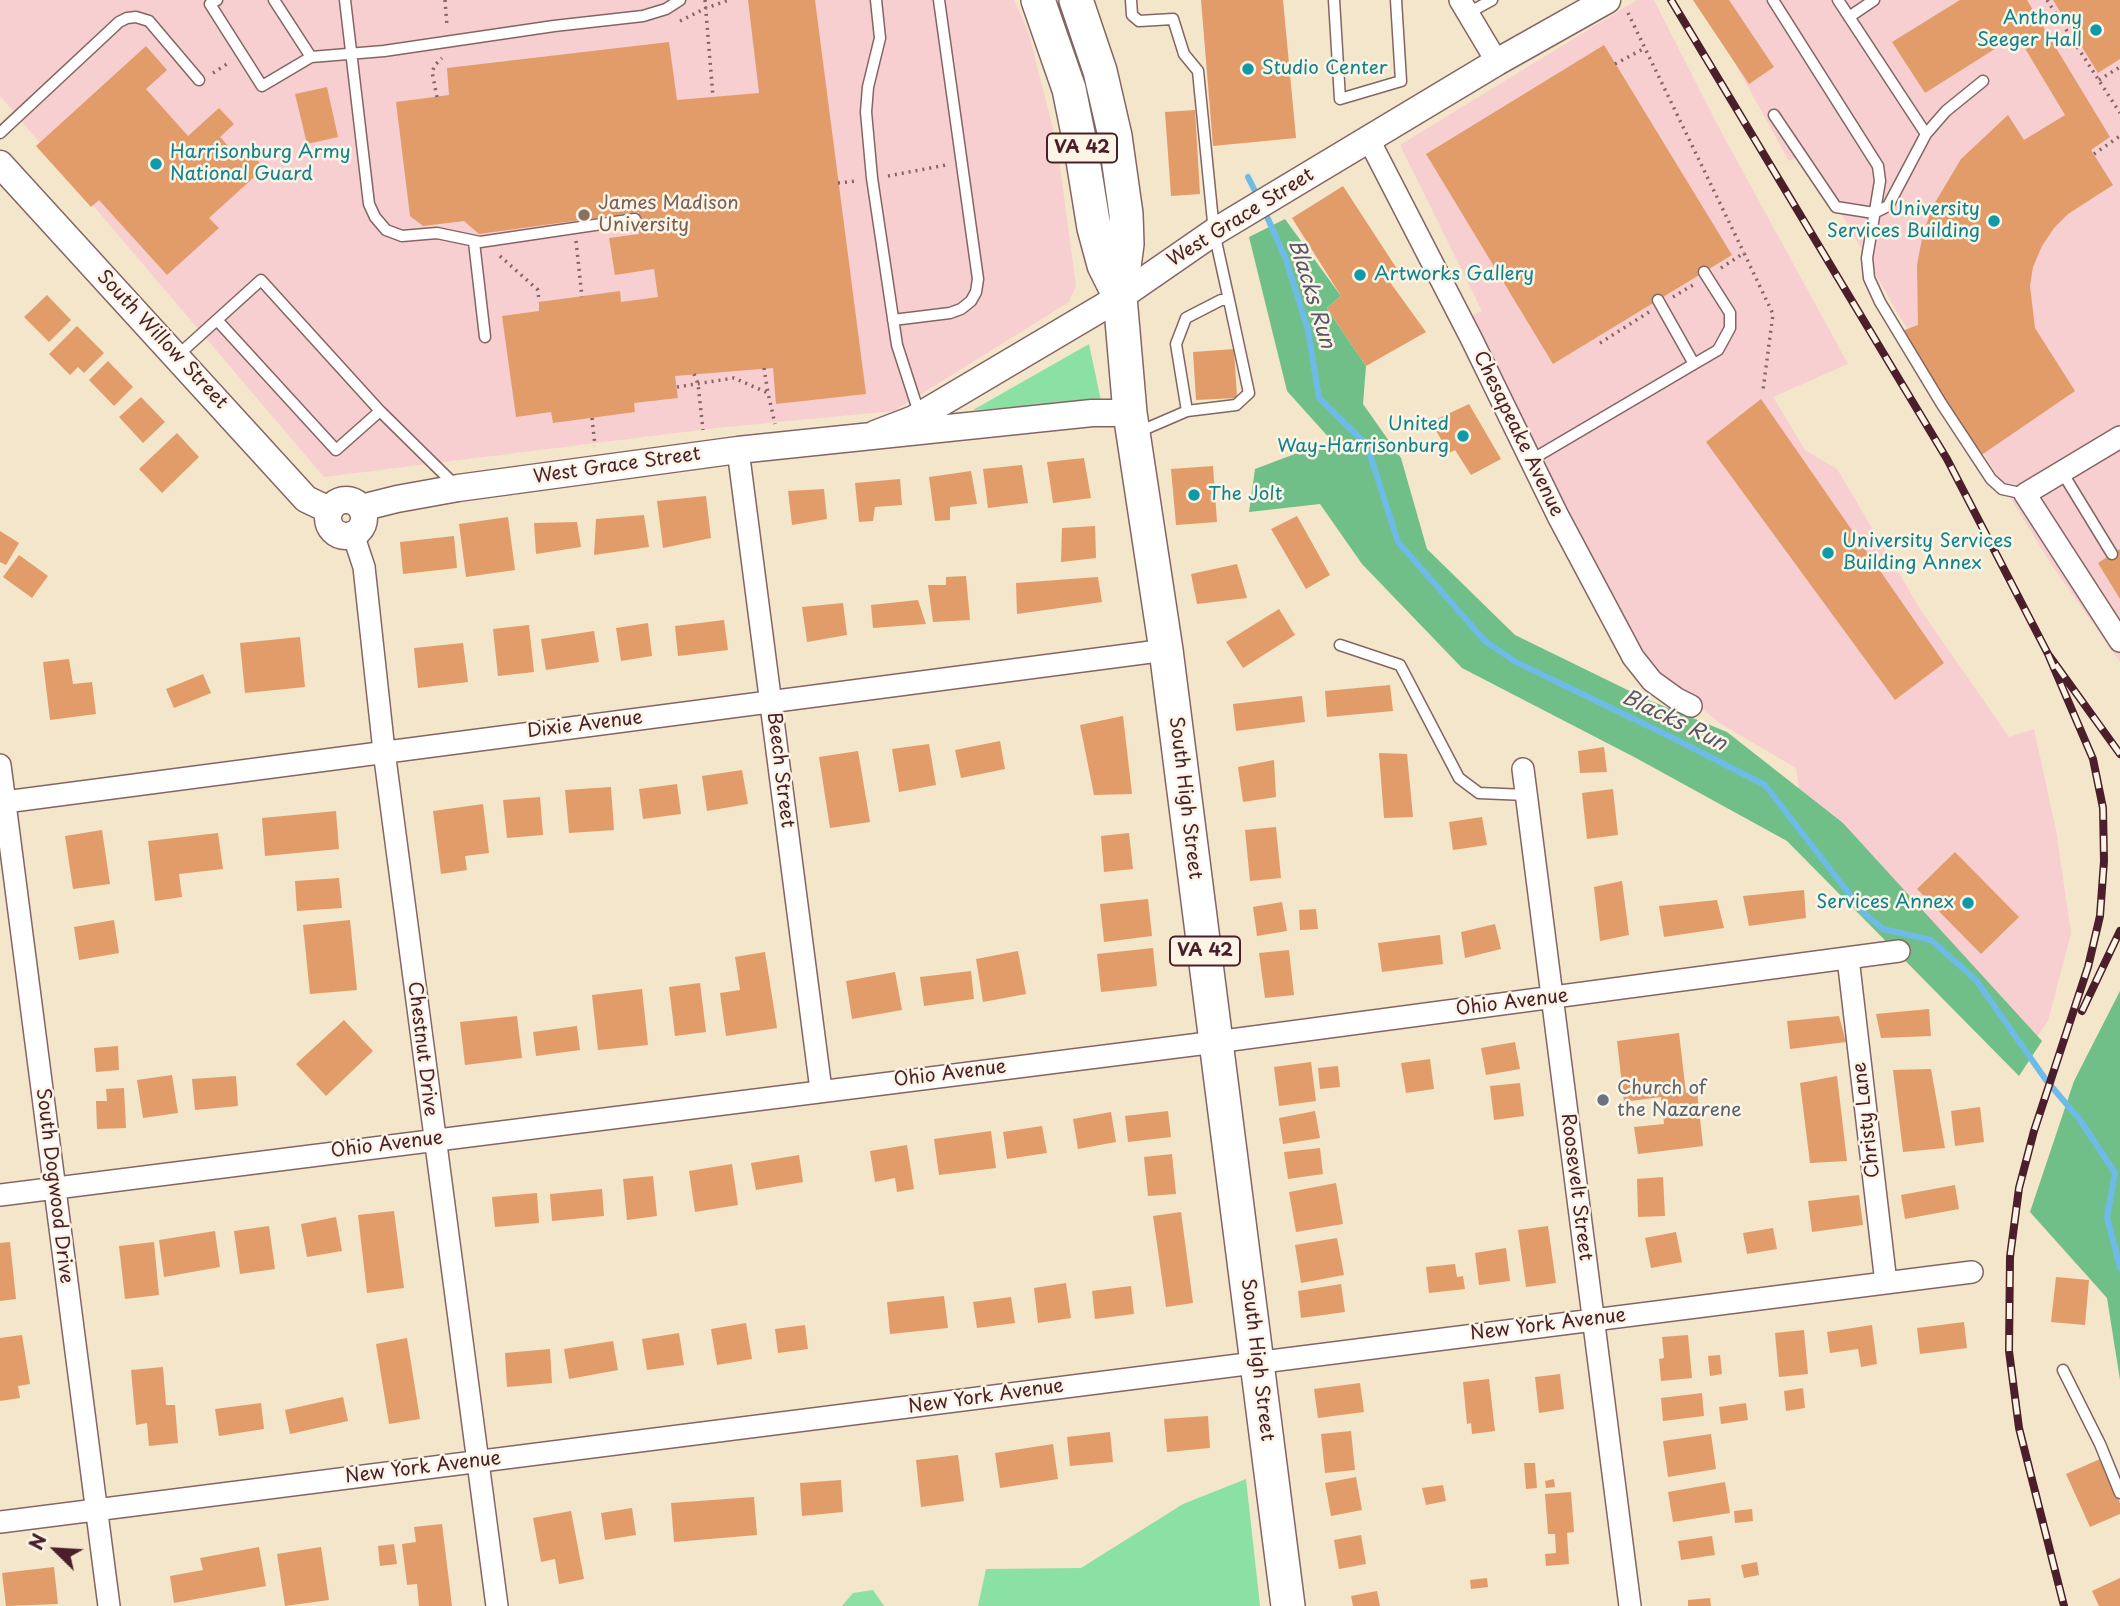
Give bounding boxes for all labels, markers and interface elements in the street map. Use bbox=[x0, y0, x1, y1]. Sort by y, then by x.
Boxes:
place label: Anthony Seeger Hall bbox=[1977, 8, 2082, 52]
marker: Anthony Seeger Hall bbox=[2088, 22, 2104, 38]
place label: Studio Center bbox=[1262, 58, 1388, 80]
marker: Studio Center bbox=[1240, 61, 1256, 77]
road number: VA 42 bbox=[1047, 134, 1117, 162]
place label: Harrisonburg Army National Guard bbox=[170, 142, 351, 186]
marker: Harrisonburg Army National Guard bbox=[148, 156, 164, 172]
street label: West Grace Street bbox=[1164, 164, 1318, 272]
place label: James Madison University bbox=[598, 193, 739, 237]
place label: University Services Building bbox=[1827, 199, 1980, 243]
marker: James Madison University bbox=[576, 207, 592, 223]
marker: University Services Building bbox=[1986, 213, 2002, 229]
water label: Blacks Run bbox=[1282, 236, 1340, 352]
place label: Artworks Gallery bbox=[1374, 264, 1534, 286]
street label: South Willow Street bbox=[92, 266, 232, 414]
marker: Artworks Gallery bbox=[1352, 267, 1368, 283]
street label: Chesapeake Avenue bbox=[1468, 348, 1568, 520]
place label: United Way-Harrisonburg bbox=[1277, 414, 1449, 458]
marker: United Way-Harrisonburg bbox=[1455, 428, 1471, 444]
street label: West Grace Street bbox=[532, 443, 702, 489]
place label: The Jolt bbox=[1208, 484, 1283, 506]
marker: The Jolt bbox=[1186, 487, 1202, 503]
place label: University Services Building Annex bbox=[1842, 531, 2012, 575]
marker: University Services Building Annex bbox=[1820, 545, 1836, 561]
water label: Blacks Run bbox=[1618, 685, 1730, 757]
street label: Dixie Avenue bbox=[526, 707, 644, 743]
street label: Beech Street bbox=[762, 711, 798, 829]
street label: South High Street bbox=[1164, 715, 1206, 881]
place label: Services Annex bbox=[1816, 892, 1954, 914]
marker: Services Annex bbox=[1960, 895, 1976, 911]
road number: VA 42 bbox=[1170, 936, 1240, 966]
street label: Chestnut Drive bbox=[402, 980, 442, 1118]
street label: Ohio Avenue bbox=[1454, 985, 1570, 1021]
street label: Ohio Avenue bbox=[892, 1056, 1008, 1092]
street label: Christy Lane bbox=[1849, 1061, 1885, 1179]
place label: Church of the Nazarene bbox=[1617, 1078, 1742, 1122]
street label: South Dogwood Drive bbox=[31, 1087, 77, 1285]
marker: Church of the Nazarene bbox=[1595, 1092, 1611, 1108]
street label: Roosevelt Street bbox=[1556, 1112, 1596, 1262]
street label: Ohio Avenue bbox=[329, 1127, 445, 1163]
street label: South High Street bbox=[1236, 1277, 1278, 1443]
street label: New York Avenue bbox=[1469, 1304, 1627, 1346]
street label: New York Avenue bbox=[907, 1375, 1065, 1419]
street label: New York Avenue bbox=[344, 1447, 502, 1489]
north arrow bbox=[21, 1515, 91, 1585]
text: N bbox=[21, 1529, 53, 1554]

